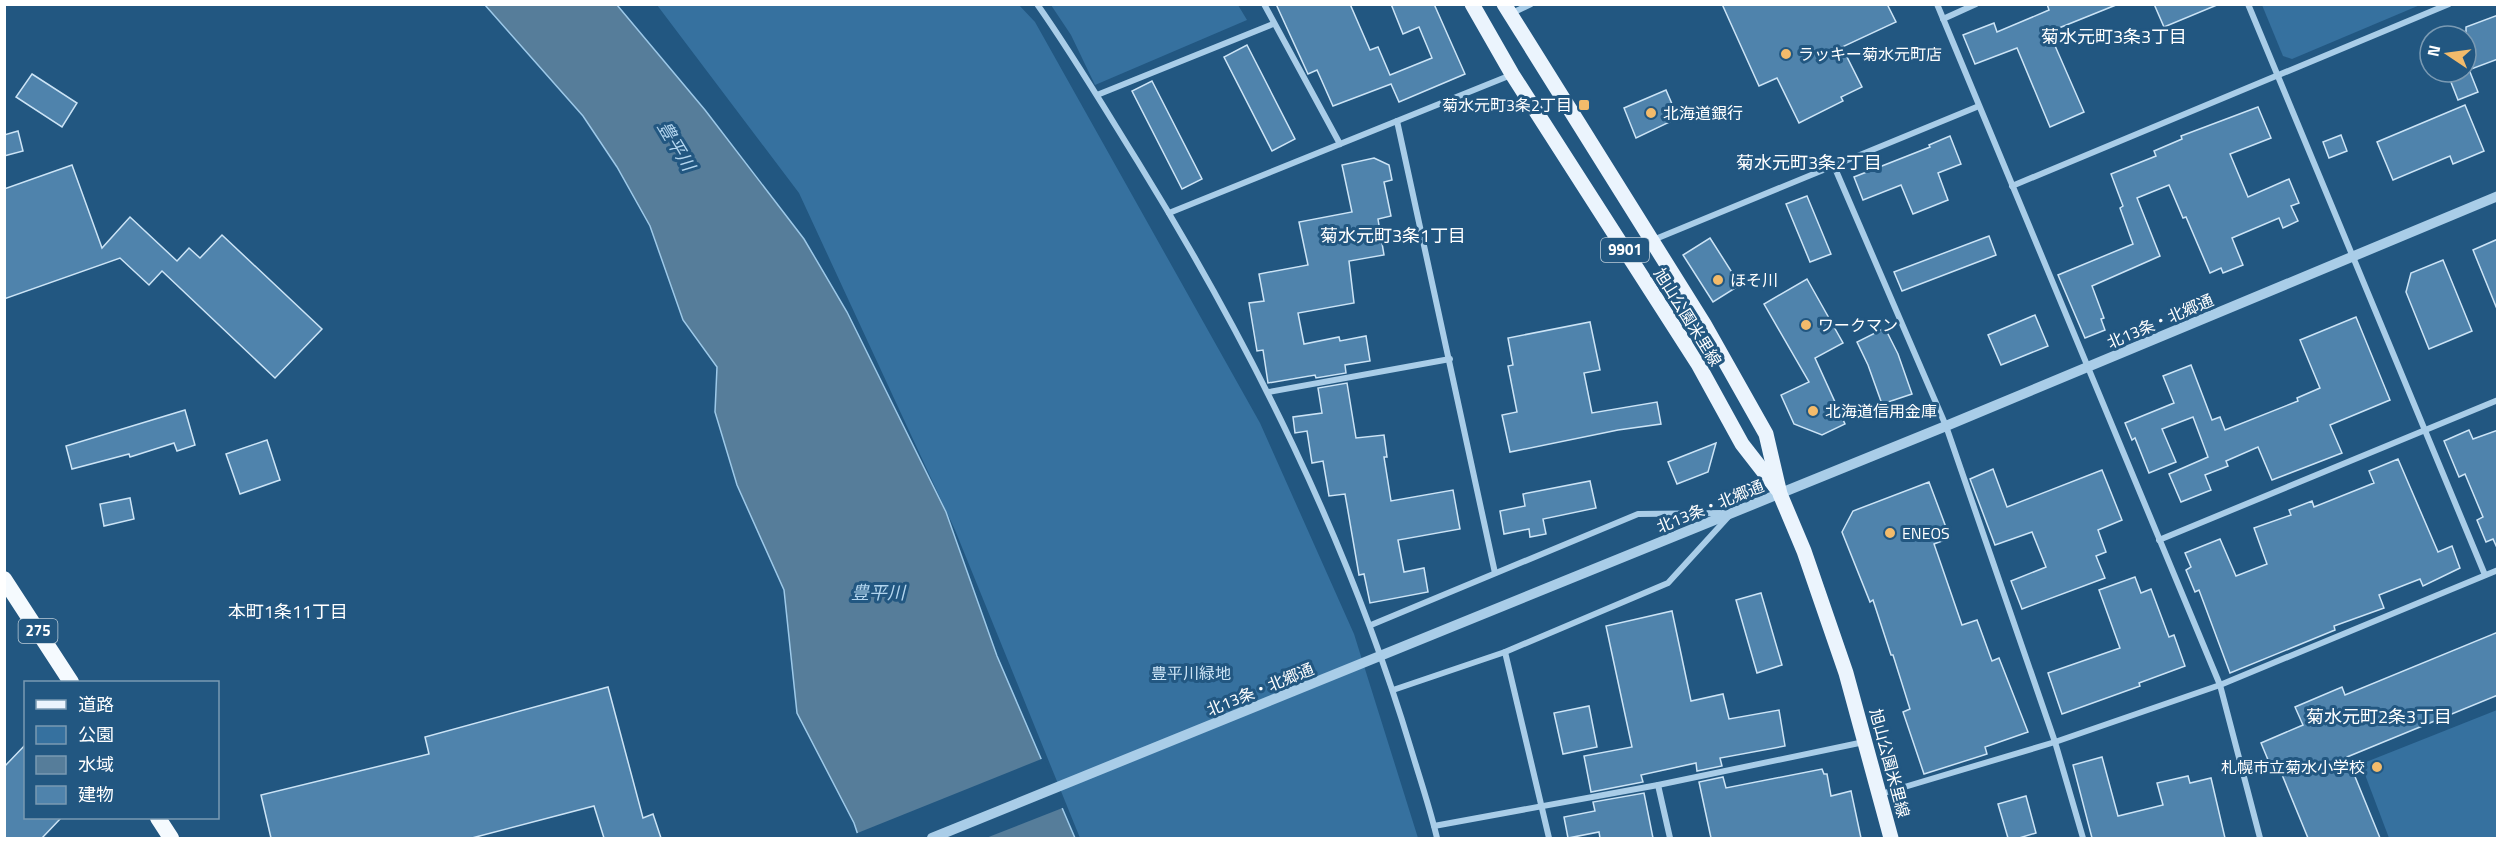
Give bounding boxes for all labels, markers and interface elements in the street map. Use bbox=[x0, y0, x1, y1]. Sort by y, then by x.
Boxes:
district label: 菊水元町3条3丁目 bbox=[2041, 23, 2187, 50]
north arrow bbox=[2418, 24, 2478, 84]
place label: ラッキー菊水元町店 bbox=[1798, 42, 1942, 66]
text: N bbox=[2420, 43, 2446, 59]
marker: ラッキー菊水元町店 bbox=[1779, 47, 1793, 61]
place label: 菊水元町3条2丁目 bbox=[1442, 93, 1572, 117]
marker: 菊水元町3条2丁目 bbox=[1577, 98, 1591, 112]
place label: 北海道銀行 bbox=[1663, 101, 1743, 125]
marker: 北海道銀行 bbox=[1644, 106, 1658, 120]
water label: 豊平川 bbox=[651, 116, 703, 178]
district label: 菊水元町3条2丁目 bbox=[1736, 149, 1882, 176]
district label: 菊水元町3条1丁目 bbox=[1320, 222, 1466, 249]
road number: 9901 bbox=[1601, 238, 1649, 262]
street label: 旭山公園米里線 bbox=[1648, 263, 1728, 371]
place label: ほそ川 bbox=[1730, 268, 1778, 292]
marker: ほそ川 bbox=[1711, 273, 1725, 287]
street label: 北13条・北郷通 bbox=[2103, 288, 2217, 354]
place label: ワークマン bbox=[1818, 313, 1898, 337]
marker: ワークマン bbox=[1799, 318, 1813, 332]
place label: 北海道信用金庫 bbox=[1825, 399, 1937, 423]
marker: 北海道信用金庫 bbox=[1806, 404, 1820, 418]
street label: 北13条・北郷通 bbox=[1653, 474, 1767, 538]
place label: ENEOS bbox=[1902, 521, 1950, 545]
marker: ENEOS bbox=[1883, 526, 1897, 540]
water label: 豊平川 bbox=[851, 579, 907, 606]
district label: 本町1条11丁目 bbox=[228, 598, 348, 625]
road number: 275 bbox=[18, 619, 57, 643]
street label: 北13条・北郷通 bbox=[1203, 657, 1317, 721]
park label: 豊平川緑地 bbox=[1151, 661, 1231, 685]
legend bbox=[24, 681, 219, 819]
text: 道路 bbox=[78, 691, 114, 718]
district label: 菊水元町2条3丁目 bbox=[2306, 703, 2452, 730]
street label: 旭山公園米里線 bbox=[1864, 706, 1916, 820]
text: 公園 bbox=[78, 721, 114, 748]
text: 水域 bbox=[78, 751, 114, 778]
place label: 札幌市立菊水小学校 bbox=[2221, 755, 2365, 779]
marker: 札幌市立菊水小学校 bbox=[2370, 760, 2384, 774]
text: 建物 bbox=[78, 781, 114, 808]

